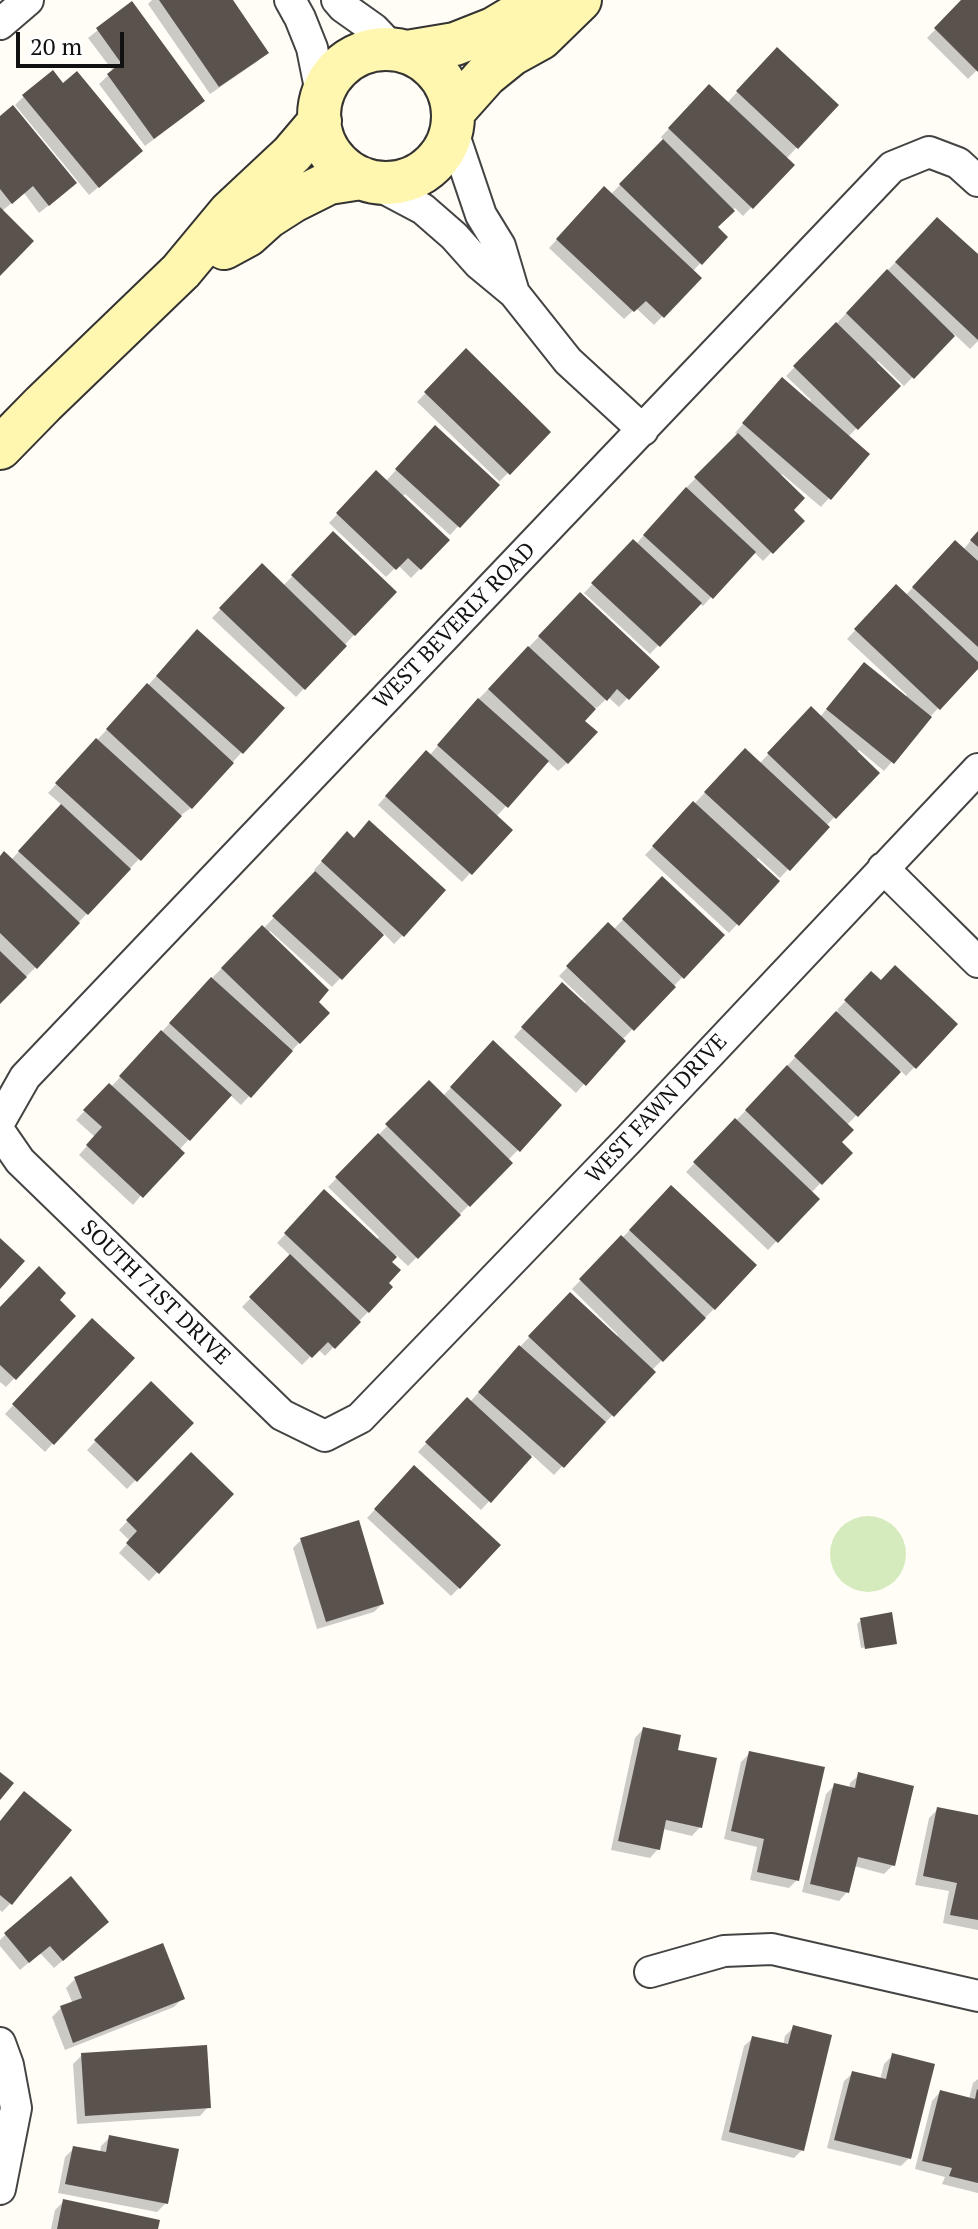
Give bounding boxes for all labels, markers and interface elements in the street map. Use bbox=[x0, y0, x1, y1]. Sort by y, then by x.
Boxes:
scale bar bbox=[20, 16, 128, 66]
text: 20 m bbox=[30, 30, 82, 62]
street label: WEST BEVERLY ROAD bbox=[369, 537, 541, 715]
street label: WEST FAWN DRIVE bbox=[581, 1029, 733, 1189]
street label: SOUTH 71ST DRIVE bbox=[75, 1215, 235, 1371]

